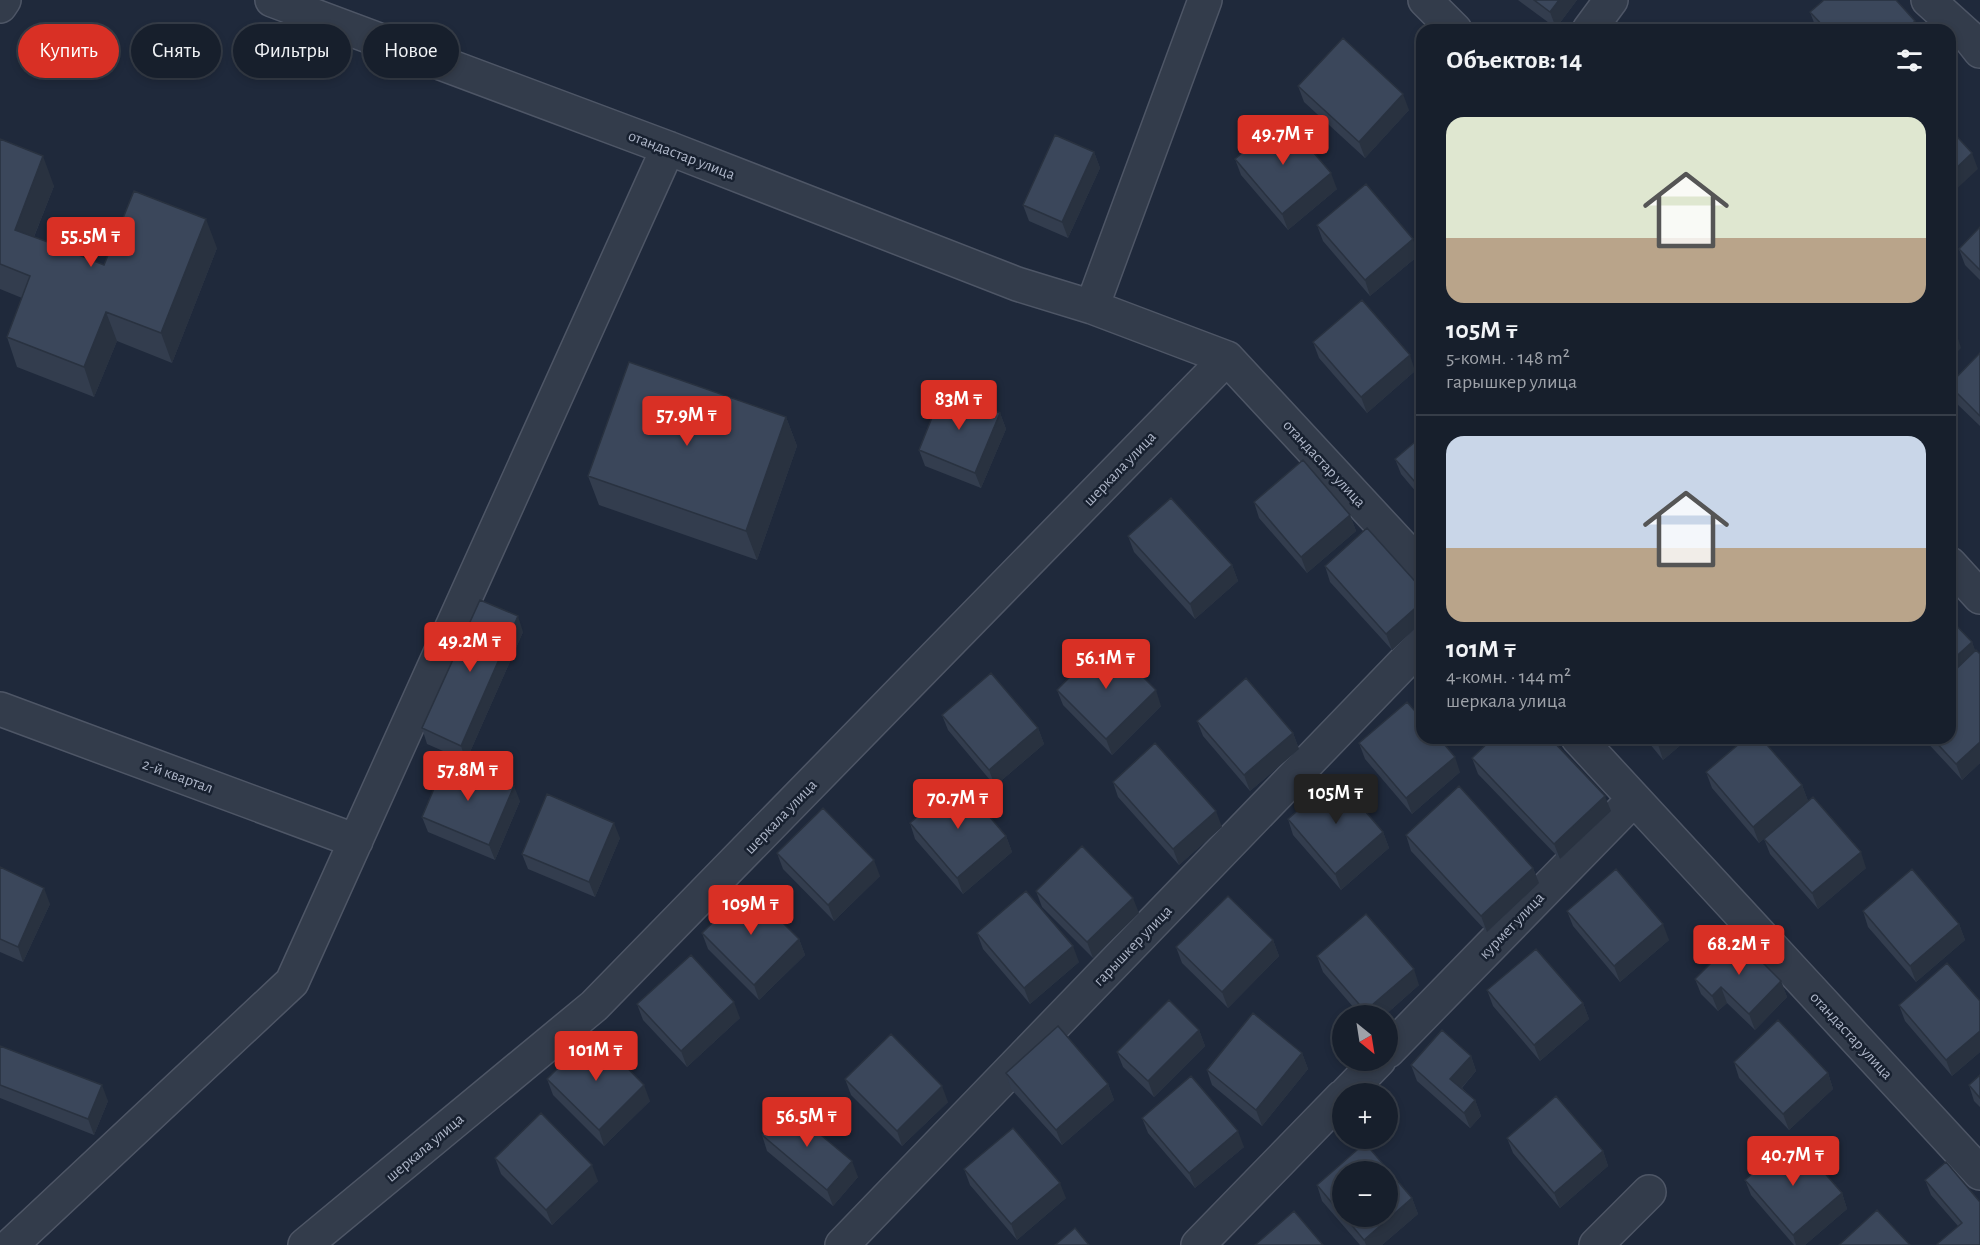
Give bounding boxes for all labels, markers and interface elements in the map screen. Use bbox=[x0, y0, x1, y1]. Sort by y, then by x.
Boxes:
chip: Купить bbox=[18, 24, 119, 78]
chip: Снять bbox=[131, 24, 221, 78]
chip: Фильтры bbox=[233, 24, 351, 78]
chip: Новое bbox=[363, 24, 459, 78]
icon: filters bbox=[1893, 44, 1926, 77]
text: Объектов: 14 bbox=[1446, 47, 1582, 73]
pin: 49.7M ₸ bbox=[1228, 115, 1338, 166]
text: 49.7M ₸ bbox=[1252, 124, 1314, 144]
street label: отандастар улица bbox=[626, 127, 737, 184]
icon: home bbox=[1632, 156, 1740, 264]
pin: 55.5M ₸ bbox=[36, 217, 146, 268]
text: 55.5M ₸ bbox=[61, 226, 121, 246]
text: 105M ₸ bbox=[1446, 317, 1519, 343]
text: 5-комн. · 148 m² bbox=[1446, 348, 1570, 368]
text: гарышкер улица bbox=[1446, 372, 1577, 392]
pin: 83M ₸ bbox=[917, 380, 1001, 431]
text: 83M ₸ bbox=[935, 389, 983, 409]
pin: 57.9M ₸ bbox=[632, 396, 742, 447]
text: 57.9M ₸ bbox=[656, 405, 718, 425]
street label: отандастар улица bbox=[1279, 417, 1369, 511]
street label: шеркала улица bbox=[1080, 428, 1160, 510]
icon: home bbox=[1632, 475, 1740, 583]
pin: 49.2M ₸ bbox=[415, 622, 525, 673]
text: 49.2M ₸ bbox=[438, 631, 502, 651]
text: 101M ₸ bbox=[1446, 636, 1517, 662]
pin: 56.1M ₸ bbox=[1051, 639, 1161, 690]
text: 56.1M ₸ bbox=[1076, 648, 1136, 668]
text: 4-комн. · 144 m² bbox=[1446, 667, 1571, 687]
text: шеркала улица bbox=[1446, 691, 1567, 711]
pin: 57.8M ₸ bbox=[413, 751, 523, 802]
street label: 2-й квартал bbox=[140, 756, 215, 796]
text: 57.8M ₸ bbox=[437, 760, 499, 780]
pin: 105M ₸ bbox=[1287, 774, 1385, 825]
street label: шеркала улица bbox=[741, 776, 821, 858]
pin: 70.7M ₸ bbox=[903, 779, 1013, 830]
text: 105M ₸ bbox=[1308, 783, 1364, 803]
text: 70.7M ₸ bbox=[927, 788, 989, 808]
pin: 109M ₸ bbox=[702, 885, 800, 936]
street label: курмет улица bbox=[1476, 889, 1548, 963]
text: 109M ₸ bbox=[722, 894, 780, 914]
street label: гарышкер улица bbox=[1090, 902, 1176, 990]
pin: 68.2M ₸ bbox=[1684, 925, 1794, 976]
text: 68.2M ₸ bbox=[1707, 934, 1771, 954]
street label: отандастар улица bbox=[1806, 989, 1896, 1083]
north arrow bbox=[1332, 1005, 1398, 1071]
map controls bbox=[1332, 1005, 1398, 1227]
pin: 101M ₸ bbox=[547, 1031, 645, 1082]
text: 101M ₸ bbox=[569, 1040, 623, 1060]
button: + bbox=[1332, 1083, 1398, 1149]
pin: 56.5M ₸ bbox=[752, 1097, 862, 1148]
text: 56.5M ₸ bbox=[776, 1106, 838, 1126]
street label: шеркала улица bbox=[383, 1111, 467, 1186]
pin: 40.7M ₸ bbox=[1738, 1136, 1848, 1187]
text: 40.7M ₸ bbox=[1761, 1145, 1825, 1165]
button: − bbox=[1332, 1161, 1398, 1227]

